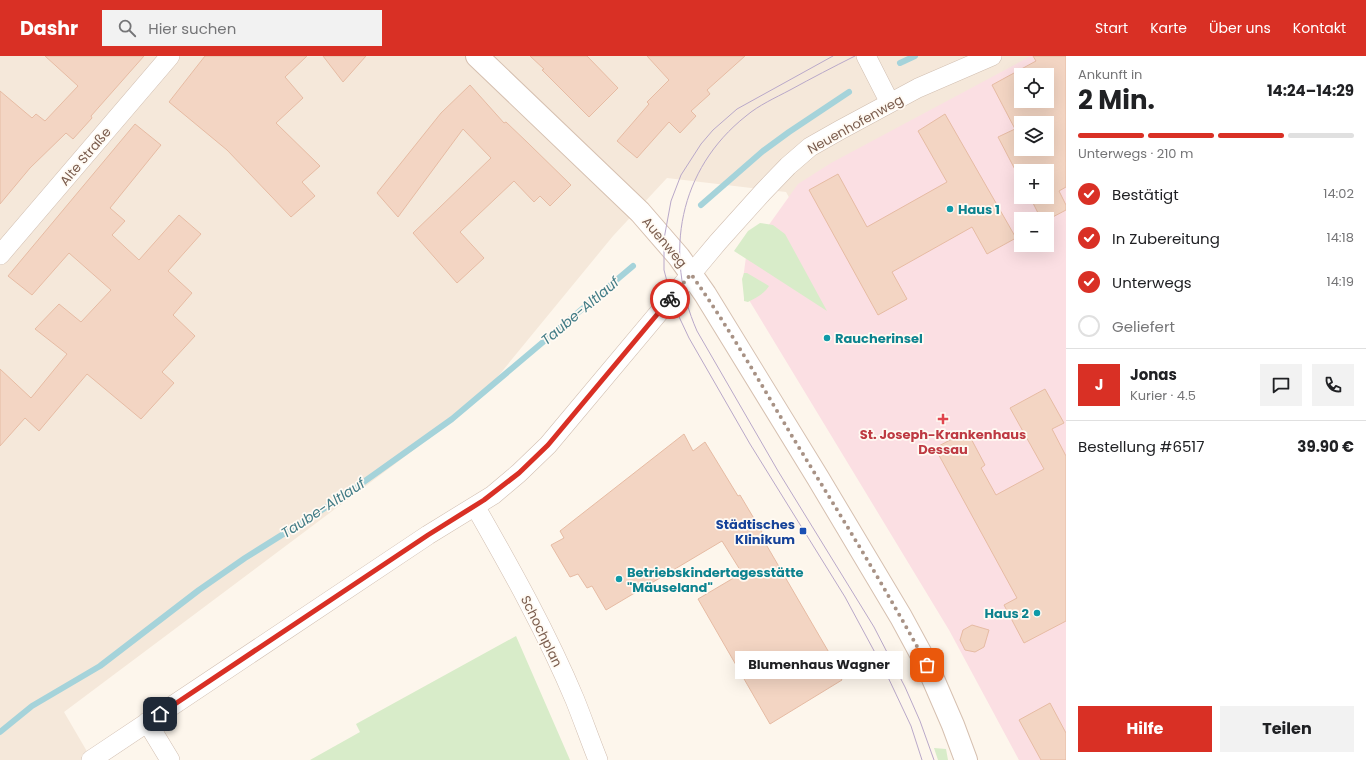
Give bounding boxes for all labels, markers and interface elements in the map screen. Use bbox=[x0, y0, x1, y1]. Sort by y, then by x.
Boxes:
search box bbox=[102, 10, 382, 46]
text: Dashr bbox=[20, 15, 78, 42]
icon: search bbox=[116, 17, 138, 39]
text: Hier suchen bbox=[148, 18, 236, 39]
text: Start bbox=[1095, 18, 1128, 38]
text: Karte bbox=[1150, 18, 1187, 38]
text: Über uns bbox=[1209, 18, 1271, 38]
text: Kontakt bbox=[1293, 18, 1346, 38]
text: Ankunft in bbox=[1078, 65, 1142, 84]
map controls bbox=[1014, 68, 1054, 252]
button: locate bbox=[1014, 68, 1054, 108]
text: 14:24–14:29 bbox=[1267, 80, 1354, 101]
text: 2 Min. bbox=[1078, 82, 1155, 118]
street label: Neuenhofenweg bbox=[804, 90, 907, 159]
button: layers bbox=[1014, 116, 1054, 156]
street label: Alte Straße bbox=[55, 123, 116, 190]
text: Unterwegs · 210 m bbox=[1078, 144, 1193, 163]
button: + bbox=[1014, 164, 1054, 204]
icon: check bbox=[1078, 183, 1100, 205]
text: Bestätigt bbox=[1112, 184, 1179, 205]
text: 14:02 bbox=[1323, 184, 1354, 203]
place label: Haus 1 bbox=[958, 200, 1000, 219]
marker: Haus 1 bbox=[945, 204, 955, 214]
button: − bbox=[1014, 212, 1054, 252]
street label: Auenweg bbox=[638, 213, 691, 272]
icon: check bbox=[1078, 227, 1100, 249]
text: In Zubereitung bbox=[1112, 228, 1220, 249]
text: 14:18 bbox=[1327, 228, 1354, 247]
water label: Taube-Altlauf bbox=[537, 271, 624, 350]
icon: check bbox=[1078, 271, 1100, 293]
text: Unterwegs bbox=[1112, 272, 1192, 293]
text: 14:19 bbox=[1327, 272, 1354, 291]
courier bbox=[650, 279, 690, 319]
icon: bike bbox=[659, 288, 681, 310]
text: Geliefert bbox=[1112, 316, 1175, 337]
place label: Raucherinsel bbox=[835, 329, 923, 348]
marker: Raucherinsel bbox=[822, 333, 832, 343]
text: Jonas bbox=[1130, 364, 1177, 385]
button: chat bbox=[1260, 364, 1302, 406]
button: phone bbox=[1312, 364, 1354, 406]
text: J bbox=[1095, 374, 1103, 395]
text: Kurier · 4.5 bbox=[1130, 386, 1196, 405]
marker: St. Joseph-Krankenhaus Dessau bbox=[937, 413, 949, 425]
place label: St. Joseph-Krankenhaus Dessau bbox=[860, 425, 1026, 459]
text: Bestellung #6517 bbox=[1078, 436, 1204, 457]
text: 39.90 € bbox=[1297, 436, 1354, 457]
water label: Taube-Altlauf bbox=[277, 473, 370, 543]
place label: Städtisches Klinikum bbox=[716, 515, 795, 549]
marker: Städtisches Klinikum bbox=[798, 526, 808, 536]
place label: Betriebskindertagesstätte "Mäuseland" bbox=[627, 563, 804, 597]
marker: Betriebskindertagesstätte "Mäuseland" bbox=[614, 574, 624, 584]
street label: Schochplan bbox=[516, 592, 567, 670]
place label: Haus 2 bbox=[984, 604, 1030, 623]
marker: Haus 2 bbox=[1032, 608, 1042, 618]
pin bbox=[910, 648, 944, 682]
callout: Blumenhaus Wagner bbox=[735, 651, 903, 679]
icon: bag bbox=[916, 654, 938, 676]
text: Blumenhaus Wagner bbox=[748, 655, 890, 674]
pin bbox=[143, 697, 177, 731]
icon: home bbox=[149, 703, 171, 725]
button: Hilfe bbox=[1078, 706, 1212, 752]
button: Teilen bbox=[1220, 706, 1354, 752]

